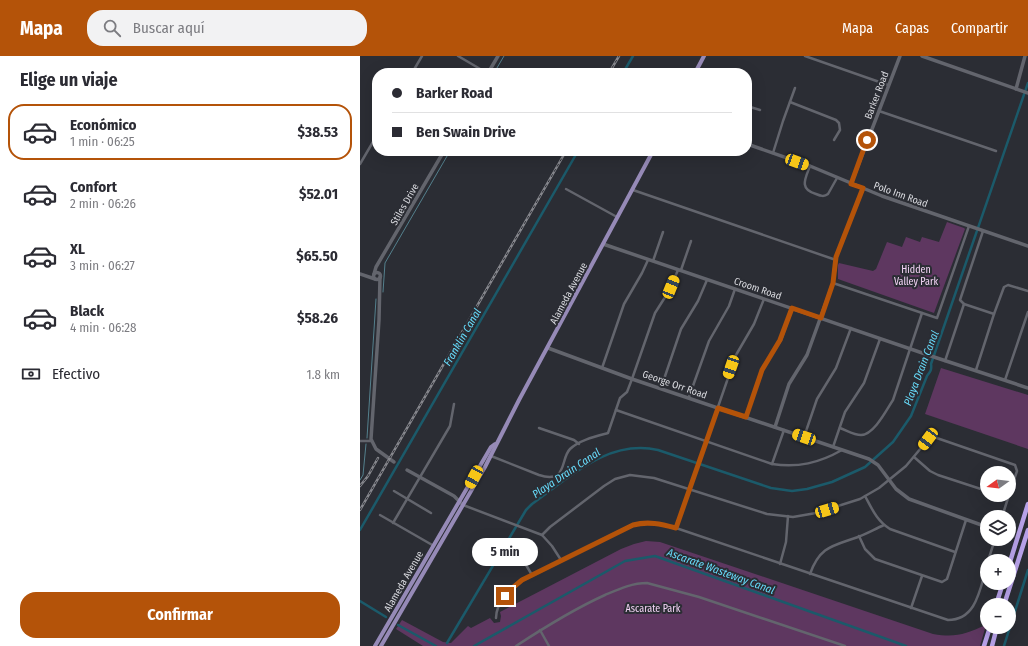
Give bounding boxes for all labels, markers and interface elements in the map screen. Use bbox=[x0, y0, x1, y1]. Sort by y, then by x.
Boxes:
search box bbox=[87, 10, 367, 46]
text: Mapa bbox=[20, 17, 63, 40]
icon: search bbox=[101, 17, 123, 39]
text: Buscar aquí bbox=[133, 19, 205, 37]
text: Mapa bbox=[842, 20, 873, 37]
text: Capas bbox=[895, 20, 929, 37]
text: Compartir bbox=[951, 20, 1008, 37]
text: Elige un viaje bbox=[20, 69, 118, 91]
street label: Barker Road bbox=[862, 70, 891, 121]
text: Barker Road bbox=[416, 84, 493, 102]
icon: car bbox=[22, 114, 58, 150]
text: Económico bbox=[70, 116, 137, 134]
text: $38.53 bbox=[298, 123, 338, 141]
text: Ben Swain Drive bbox=[416, 123, 516, 141]
route start bbox=[858, 131, 876, 149]
text: 1 min · 06:25 bbox=[70, 134, 135, 149]
car bbox=[784, 152, 810, 172]
icon: car bbox=[22, 176, 58, 212]
text: Confort bbox=[70, 178, 117, 196]
street label: Polo Inn Road bbox=[872, 180, 929, 210]
street label: Stiles Drive bbox=[388, 182, 422, 227]
text: $52.01 bbox=[299, 185, 338, 203]
text: 2 min · 06:26 bbox=[70, 196, 136, 211]
icon: car bbox=[22, 238, 58, 274]
text: XL bbox=[70, 240, 85, 258]
text: $65.50 bbox=[296, 247, 338, 265]
text: 3 min · 06:27 bbox=[70, 258, 135, 273]
street label: Alameda Avenue bbox=[548, 261, 590, 326]
park label: Hidden Valley Park bbox=[894, 264, 938, 288]
car bbox=[661, 274, 681, 300]
street label: Croom Road bbox=[732, 275, 783, 303]
icon: car bbox=[22, 300, 58, 336]
text: Black bbox=[70, 302, 104, 320]
water label: Franklin Canal bbox=[441, 306, 484, 368]
text: $58.26 bbox=[297, 309, 338, 327]
text: 4 min · 06:28 bbox=[70, 320, 137, 335]
water label: Playa Drain Canal bbox=[901, 329, 942, 407]
car bbox=[721, 354, 741, 380]
icon: cash bbox=[20, 363, 42, 385]
text: Efectivo bbox=[52, 365, 100, 383]
text: 1.8 km bbox=[307, 367, 340, 382]
street label: George Orr Road bbox=[641, 368, 709, 402]
car bbox=[916, 426, 940, 452]
car bbox=[791, 427, 817, 447]
water label: Playa Drain Canal bbox=[530, 446, 603, 501]
car bbox=[463, 464, 485, 490]
north arrow bbox=[980, 466, 1016, 502]
map controls bbox=[980, 466, 1016, 634]
car bbox=[814, 501, 840, 519]
button: layers bbox=[980, 510, 1016, 546]
callout: 5 min bbox=[472, 538, 538, 566]
text: 5 min bbox=[490, 544, 520, 559]
water label: Ascarate Wasteway Canal bbox=[664, 546, 776, 597]
street label: Alameda Avenue bbox=[382, 549, 426, 614]
button: + bbox=[980, 554, 1016, 590]
route end bbox=[496, 587, 514, 605]
button: Confirmar bbox=[20, 592, 340, 638]
button: − bbox=[980, 598, 1016, 634]
park label: Ascarate Park bbox=[626, 603, 681, 615]

